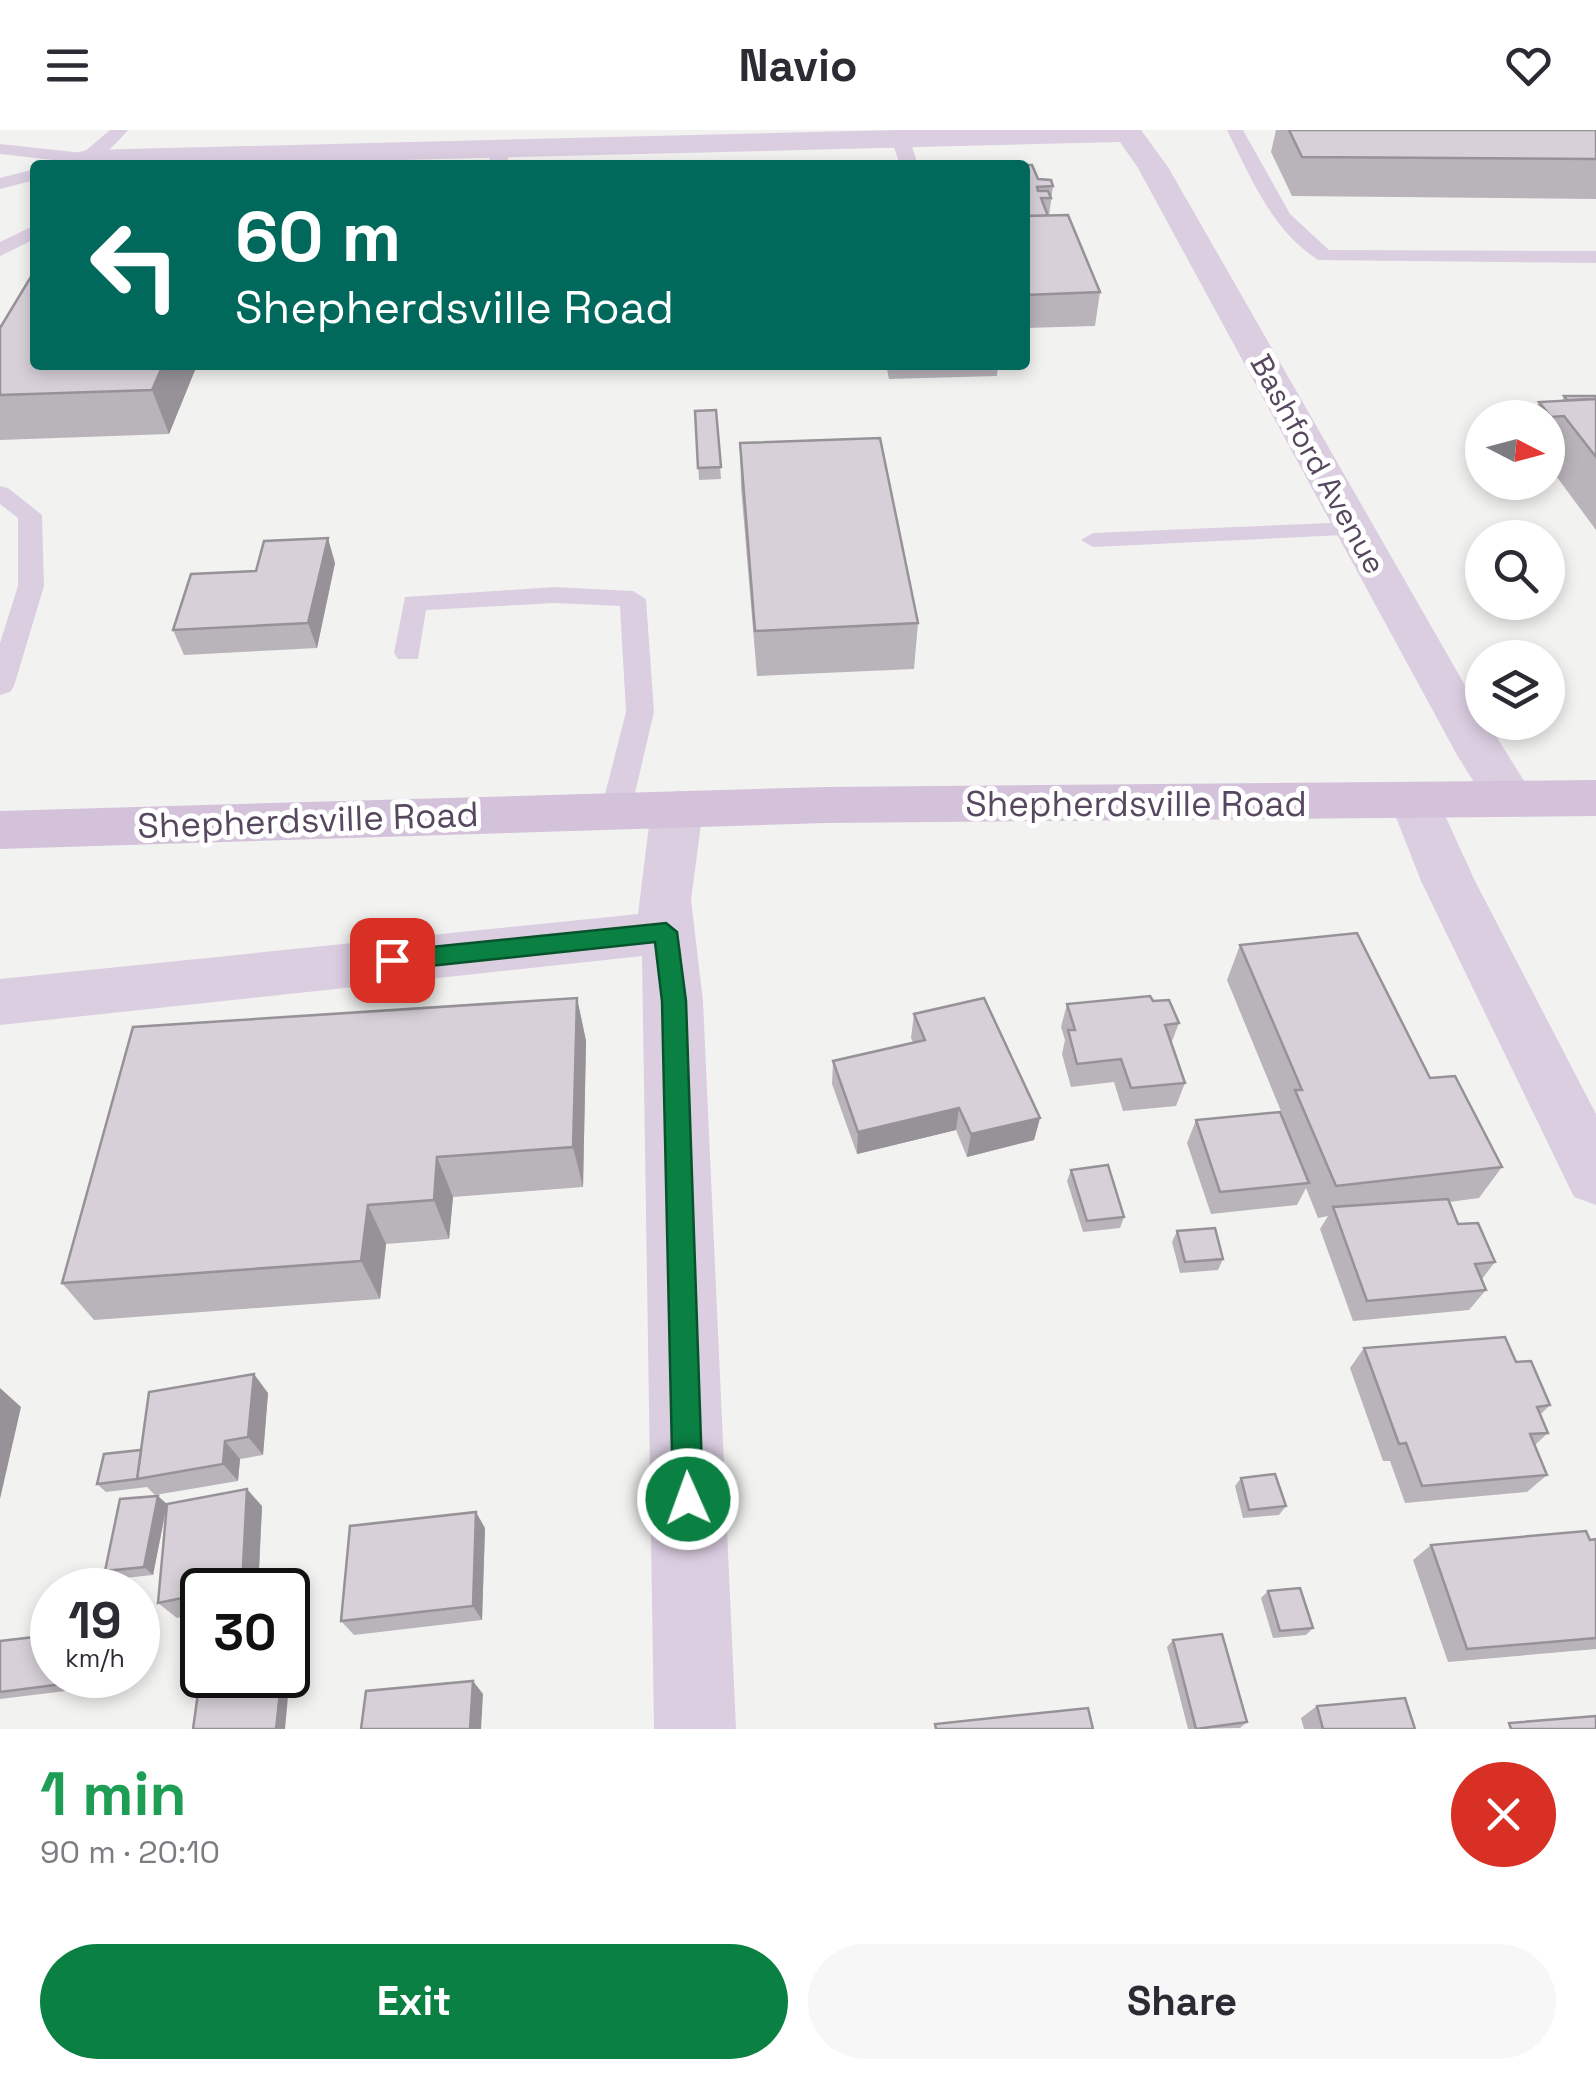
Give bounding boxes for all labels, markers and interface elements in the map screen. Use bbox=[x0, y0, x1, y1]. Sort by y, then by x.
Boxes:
text: Navio bbox=[738, 37, 858, 94]
icon: menu bbox=[40, 38, 95, 93]
icon: heart bbox=[1501, 38, 1556, 93]
text: 60 m bbox=[235, 192, 401, 281]
icon: left bbox=[70, 200, 200, 330]
text: Shepherdsville Road bbox=[235, 279, 674, 336]
street label: Bashford Avenue bbox=[1242, 347, 1394, 581]
north arrow bbox=[1465, 400, 1565, 500]
map controls bbox=[1465, 400, 1565, 740]
button: search bbox=[1465, 520, 1565, 620]
button: layers bbox=[1465, 640, 1565, 740]
street label: Shepherdsville Road bbox=[965, 782, 1307, 826]
street label: Shepherdsville Road bbox=[137, 792, 479, 848]
pin bbox=[350, 918, 435, 1003]
icon: arrive bbox=[365, 933, 420, 988]
position arrow bbox=[636, 1447, 740, 1551]
speed limit sign: 30 bbox=[180, 1568, 310, 1698]
text: 19 bbox=[68, 1589, 122, 1653]
text: km/h bbox=[65, 1642, 125, 1674]
text: 1 min bbox=[40, 1756, 187, 1833]
button: close bbox=[1451, 1762, 1556, 1867]
text: 90 m · 20:10 bbox=[40, 1832, 220, 1872]
button: Exit bbox=[40, 1944, 788, 2059]
button: Share bbox=[808, 1944, 1556, 2059]

